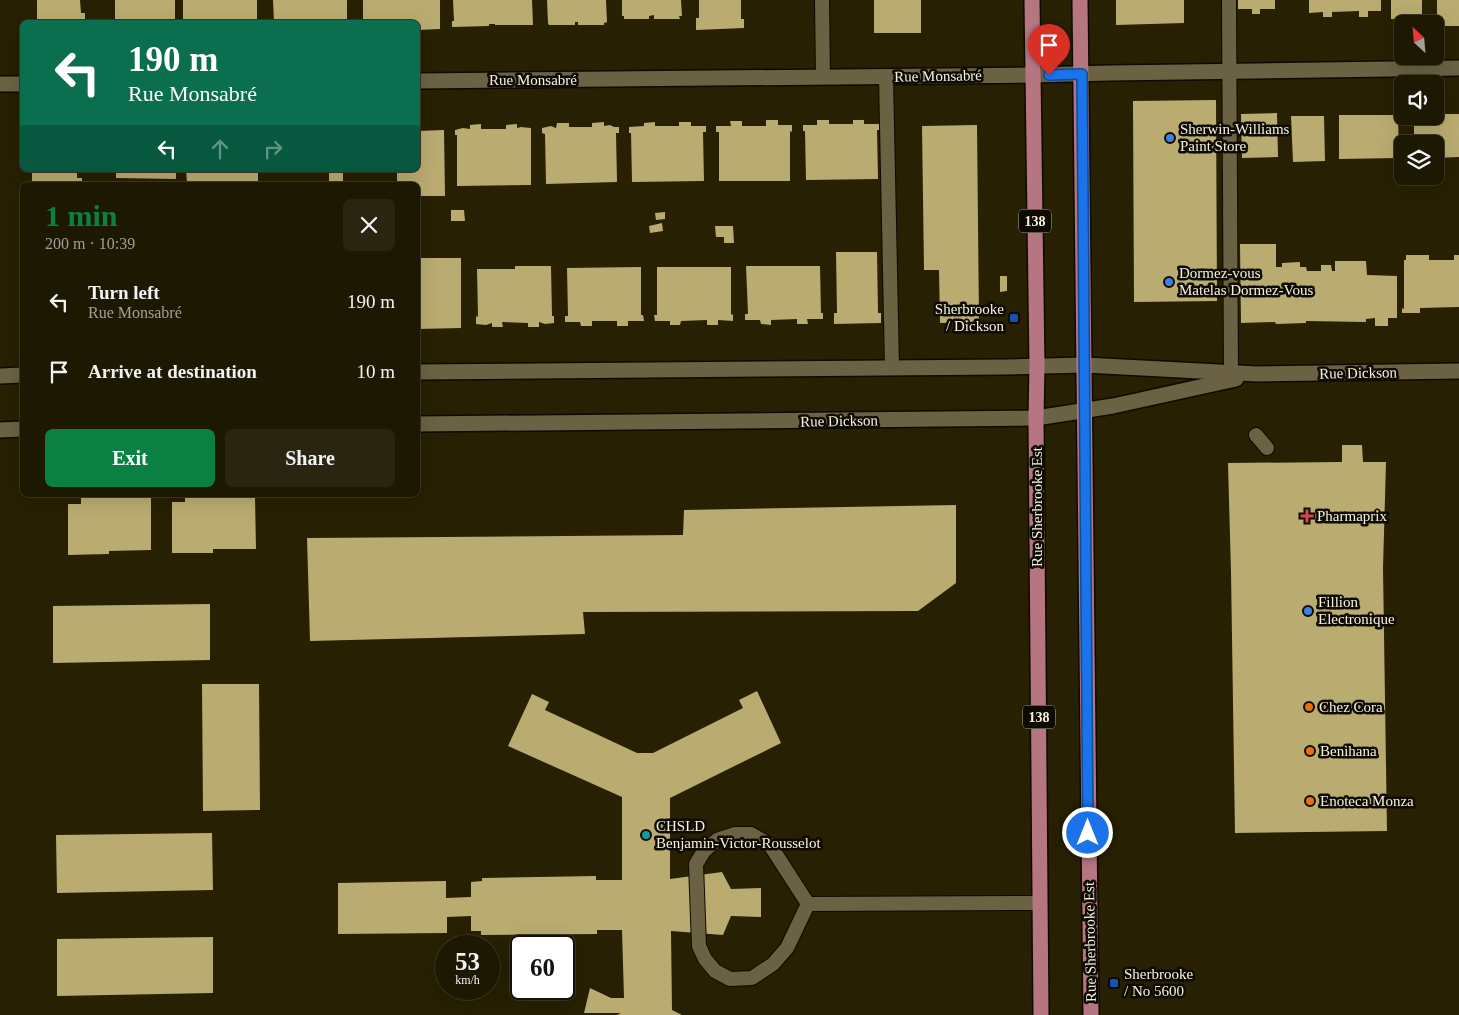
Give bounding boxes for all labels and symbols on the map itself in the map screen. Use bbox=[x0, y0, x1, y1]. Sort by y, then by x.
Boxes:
north arrow bbox=[1394, 15, 1444, 65]
pin bbox=[1028, 24, 1070, 75]
street label: Rue Monsabré bbox=[894, 67, 982, 85]
street label: Rue Monsabré bbox=[489, 72, 577, 88]
place label: Sherwin-Williams Paint Store bbox=[1180, 121, 1290, 154]
marker: Sherwin-Williams Paint Store bbox=[1164, 132, 1176, 144]
road number: 138 bbox=[1019, 210, 1051, 232]
place label: Dormez-vous Matelas Dormez-Vous bbox=[1179, 265, 1313, 298]
marker: Dormez-vous Matelas Dormez-Vous bbox=[1163, 276, 1175, 288]
place label: Sherbrooke / Dickson bbox=[935, 301, 1004, 334]
marker: Sherbrooke / Dickson bbox=[1008, 312, 1020, 324]
street label: Rue Dickson bbox=[1319, 364, 1398, 382]
street label: Rue Dickson bbox=[800, 412, 879, 430]
street label: Rue Sherbrooke Est bbox=[1029, 446, 1045, 567]
place label: Pharmaprix bbox=[1317, 508, 1387, 524]
marker: Pharmaprix bbox=[1301, 510, 1313, 522]
place label: Fillion Electronique bbox=[1318, 594, 1395, 627]
marker: Fillion Electronique bbox=[1302, 605, 1314, 617]
place label: Chez Cora bbox=[1319, 699, 1383, 715]
marker: Chez Cora bbox=[1303, 701, 1315, 713]
road number: 138 bbox=[1023, 706, 1055, 729]
place label: Benihana bbox=[1320, 743, 1377, 759]
marker: Benihana bbox=[1304, 745, 1316, 757]
place label: Enoteca Monza bbox=[1320, 793, 1414, 809]
marker: Enoteca Monza bbox=[1304, 795, 1316, 807]
position arrow bbox=[1061, 806, 1113, 858]
place label: CHSLD Benjamin-Victor-Rousselot bbox=[656, 818, 821, 851]
marker: CHSLD Benjamin-Victor-Rousselot bbox=[640, 829, 652, 841]
street label: Rue Sherbrooke Est bbox=[1081, 881, 1099, 1002]
speed limit sign: 60 bbox=[510, 935, 575, 1000]
place label: Sherbrooke / No 5600 bbox=[1124, 966, 1193, 999]
marker: Sherbrooke / No 5600 bbox=[1108, 977, 1120, 989]

